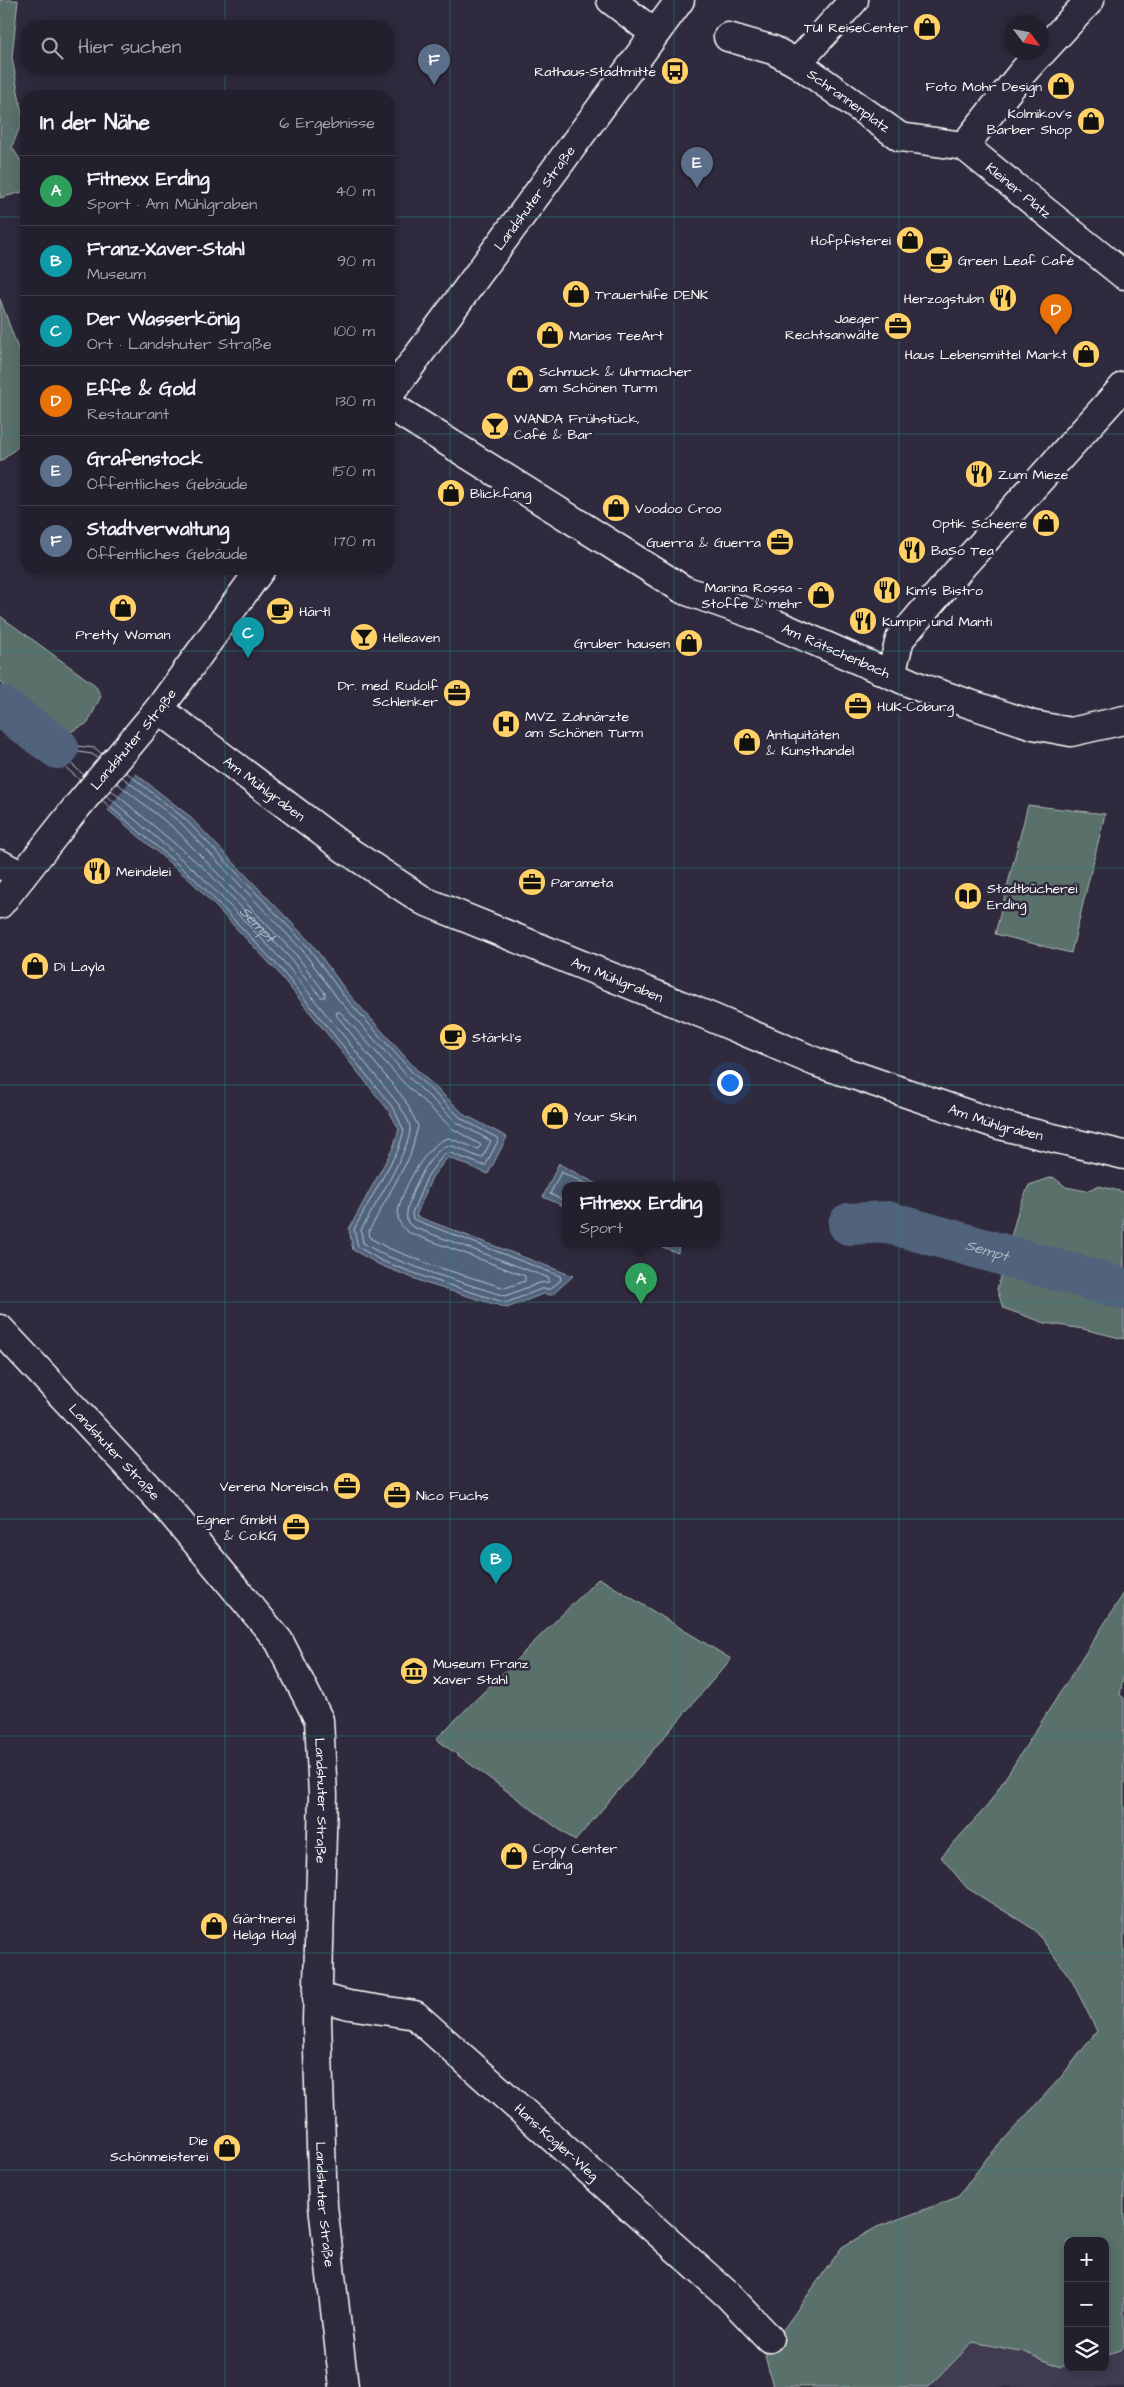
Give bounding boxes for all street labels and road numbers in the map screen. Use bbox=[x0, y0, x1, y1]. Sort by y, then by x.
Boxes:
street label: Schrannenplatz bbox=[803, 64, 894, 138]
street label: Landshuter Straße bbox=[490, 141, 581, 255]
street label: Kleiner Platz bbox=[981, 158, 1055, 224]
street label: Am Rätschenbach bbox=[778, 619, 893, 684]
street label: Landshuter Straße bbox=[86, 685, 182, 795]
street label: Am Mühlgraben bbox=[219, 752, 309, 827]
street label: Am Mühlgraben bbox=[568, 953, 666, 1008]
street label: Am Mühlgraben bbox=[946, 1099, 1045, 1146]
street label: Landshuter Straße bbox=[64, 1400, 164, 1506]
street label: Landshuter Straße bbox=[309, 1737, 332, 1864]
street label: Hans-Kogler-Weg bbox=[509, 2099, 603, 2186]
street label: Landshuter Straße bbox=[310, 2141, 339, 2269]

